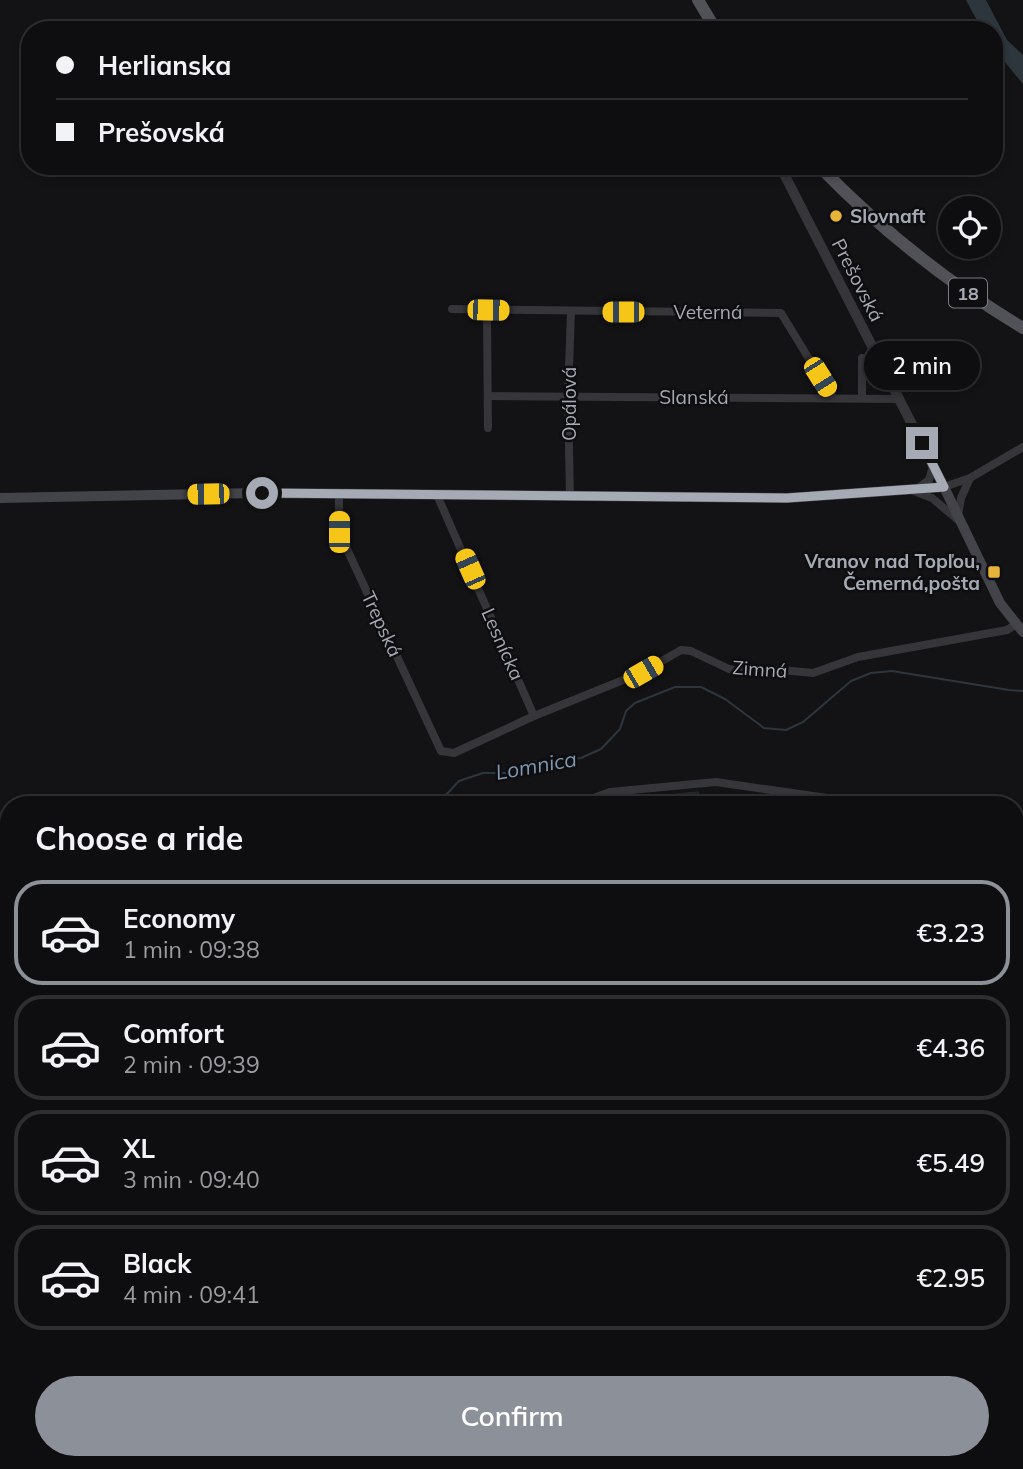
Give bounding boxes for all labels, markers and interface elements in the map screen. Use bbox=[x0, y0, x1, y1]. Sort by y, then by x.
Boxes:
text: Herlianska bbox=[98, 49, 231, 82]
text: Prešovská bbox=[98, 116, 225, 149]
map controls bbox=[938, 196, 1001, 259]
button: locate bbox=[938, 196, 1001, 259]
place label: Slovnaft bbox=[850, 204, 926, 228]
marker: Slovnaft bbox=[828, 208, 844, 224]
street label: Prešovská bbox=[827, 234, 889, 326]
road number: 18 bbox=[949, 278, 987, 307]
car bbox=[467, 299, 510, 321]
street label: Veterná bbox=[674, 300, 742, 324]
car bbox=[603, 302, 645, 323]
callout: 2 min bbox=[864, 342, 980, 390]
text: 2 min bbox=[892, 351, 952, 380]
car bbox=[800, 354, 841, 400]
street label: Opálová bbox=[557, 367, 581, 441]
street label: Slanská bbox=[659, 385, 729, 409]
route end bbox=[906, 427, 938, 459]
route start bbox=[246, 477, 278, 509]
car bbox=[187, 483, 230, 505]
car bbox=[329, 511, 350, 553]
car bbox=[452, 546, 489, 592]
place label: Vranov nad Topľou, Čemerná,pošta bbox=[803, 549, 980, 595]
marker: Vranov nad Topľou, Čemerná,pošta bbox=[986, 564, 1002, 580]
street label: Trepská bbox=[357, 588, 407, 660]
street label: Lesnícka bbox=[477, 604, 529, 684]
car bbox=[620, 652, 667, 692]
street label: Zimná bbox=[732, 655, 788, 683]
water label: Lomnica bbox=[493, 745, 579, 785]
text: Choose a ride bbox=[35, 818, 243, 858]
icon: car bbox=[39, 901, 102, 964]
text: Economy bbox=[123, 902, 235, 935]
text: €3.23 bbox=[916, 916, 985, 949]
text: 1 min · 09:38 bbox=[123, 935, 260, 964]
icon: car bbox=[39, 1016, 102, 1079]
text: Comfort bbox=[123, 1017, 224, 1050]
text: €4.36 bbox=[916, 1031, 985, 1064]
text: 2 min · 09:39 bbox=[123, 1050, 260, 1079]
icon: car bbox=[39, 1131, 102, 1194]
text: XL bbox=[123, 1132, 155, 1165]
text: €5.49 bbox=[916, 1146, 985, 1179]
text: 3 min · 09:40 bbox=[123, 1165, 260, 1194]
icon: car bbox=[39, 1246, 102, 1309]
text: Black bbox=[123, 1247, 191, 1280]
text: €2.95 bbox=[916, 1261, 985, 1294]
text: 4 min · 09:41 bbox=[123, 1280, 260, 1309]
button: Confirm bbox=[35, 1376, 989, 1456]

